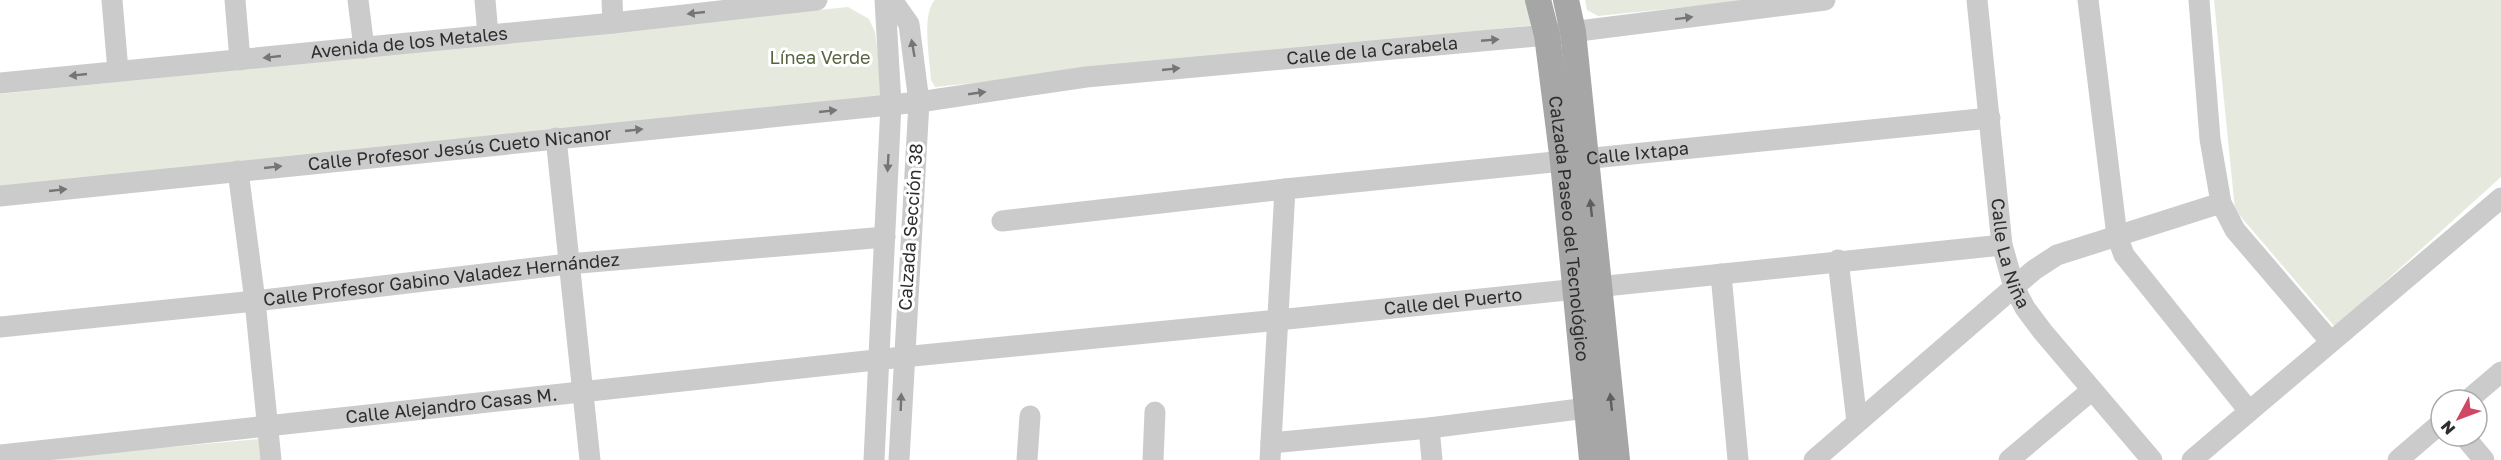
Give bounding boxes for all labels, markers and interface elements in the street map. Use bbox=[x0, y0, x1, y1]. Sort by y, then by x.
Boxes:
one-way arrow bbox=[686, 8, 705, 18]
one-way arrow bbox=[1675, 13, 1694, 22]
street label: Avenida de los Metales bbox=[309, 21, 509, 63]
street label: Calle de la Carabela bbox=[1285, 31, 1459, 69]
one-way arrow bbox=[1481, 35, 1500, 45]
one-way arrow bbox=[909, 38, 918, 57]
park label: Línea Verde bbox=[769, 46, 871, 68]
one-way arrow bbox=[263, 52, 282, 62]
one-way arrow bbox=[1161, 64, 1180, 74]
one-way arrow bbox=[68, 70, 87, 80]
one-way arrow bbox=[968, 89, 987, 98]
street label: Calzada Paseo del Tecnológico bbox=[1545, 94, 1594, 362]
one-way arrow bbox=[819, 106, 838, 116]
street label: Calle Profesor Jesús Cueto Nicanor bbox=[307, 122, 612, 174]
one-way arrow bbox=[625, 125, 644, 135]
street label: Calle Ixtapa bbox=[1585, 136, 1690, 169]
street label: Calzada Sección 38 bbox=[893, 143, 927, 311]
one-way arrow bbox=[884, 153, 893, 172]
one-way arrow bbox=[264, 162, 283, 172]
one-way arrow bbox=[49, 185, 68, 195]
street label: Calle La Niña bbox=[1987, 197, 2035, 312]
one-way arrow bbox=[1586, 198, 1596, 217]
street label: Calle Profesor Gabino Valadez Hernández bbox=[262, 248, 620, 310]
street label: Calle del Puerto bbox=[1383, 283, 1523, 319]
street label: Calle Alejandro Casas M. bbox=[344, 383, 558, 427]
north arrow bbox=[2429, 388, 2489, 448]
one-way arrow bbox=[897, 392, 906, 411]
one-way arrow bbox=[1606, 392, 1615, 411]
text: N bbox=[2436, 417, 2459, 439]

